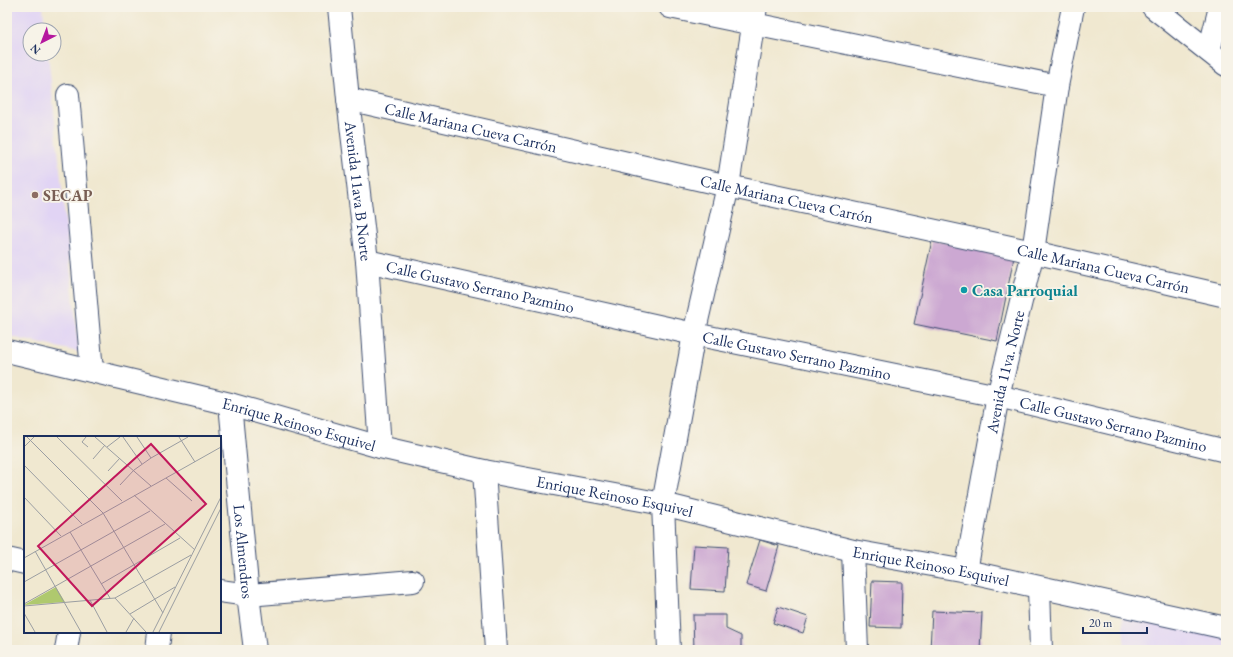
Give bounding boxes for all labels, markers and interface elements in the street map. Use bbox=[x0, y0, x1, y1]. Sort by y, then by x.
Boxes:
north arrow bbox=[22, 22, 62, 62]
text: N bbox=[27, 41, 43, 58]
street label: Calle Mariana Cueva Carrón bbox=[382, 97, 560, 157]
street label: Avenida 11ava B Norte bbox=[340, 119, 377, 262]
street label: Calle Mariana Cueva Carrón bbox=[698, 170, 876, 228]
place label: SECAP bbox=[43, 185, 93, 206]
marker: SECAP bbox=[30, 190, 40, 200]
street label: Calle Mariana Cueva Carrón bbox=[1015, 238, 1192, 298]
street label: Calle Gustavo Serrano Pazmino bbox=[384, 255, 576, 317]
place label: Casa Parroquial bbox=[972, 280, 1078, 301]
marker: Casa Parroquial bbox=[959, 285, 969, 295]
street label: Avenida 11va. Norte bbox=[981, 308, 1029, 436]
street label: Calle Gustavo Serrano Pazmino bbox=[701, 325, 893, 384]
street label: Calle Gustavo Serrano Pazmino bbox=[1017, 391, 1209, 457]
street label: Enrique Reinoso Esquivel bbox=[220, 392, 378, 456]
inset map bbox=[24, 436, 221, 633]
street label: Enrique Reinoso Esquivel bbox=[535, 470, 695, 522]
street label: Los Almendros bbox=[229, 503, 259, 600]
street label: Enrique Reinoso Esquivel bbox=[851, 541, 1011, 591]
scale bar bbox=[1083, 609, 1147, 635]
text: 20 m bbox=[1089, 615, 1113, 631]

